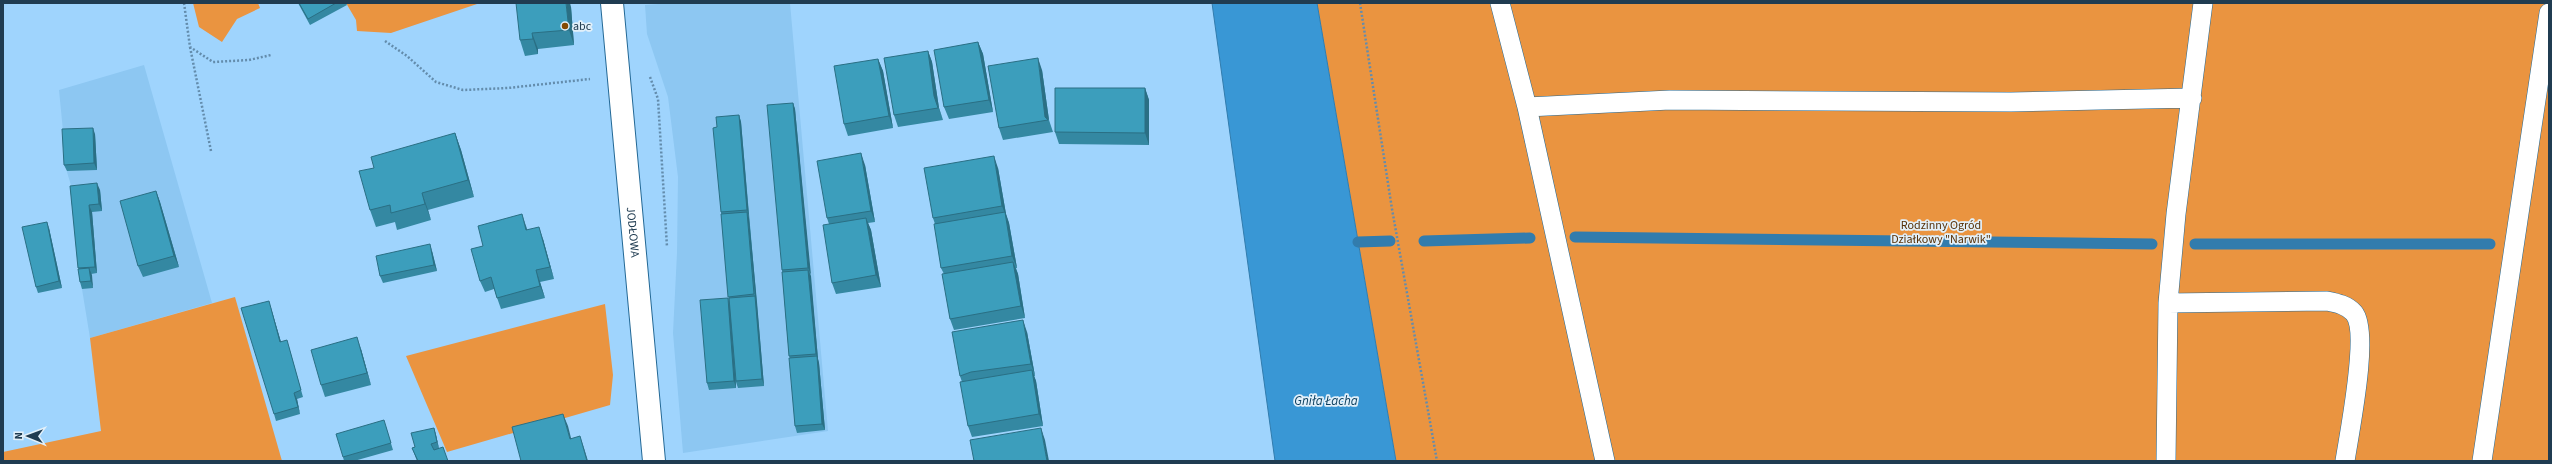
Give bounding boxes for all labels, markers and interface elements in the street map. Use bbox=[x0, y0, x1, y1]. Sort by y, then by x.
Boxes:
place label: abc bbox=[573, 18, 592, 35]
marker: abc bbox=[560, 21, 570, 31]
street label: JODŁOWA bbox=[622, 206, 644, 259]
park label: Rodzinny Ogród Działkowy "Narwik" bbox=[1891, 217, 1991, 248]
water label: Gniła Łacha bbox=[1294, 392, 1358, 410]
north arrow bbox=[8, 416, 48, 456]
text: N bbox=[11, 432, 26, 440]

